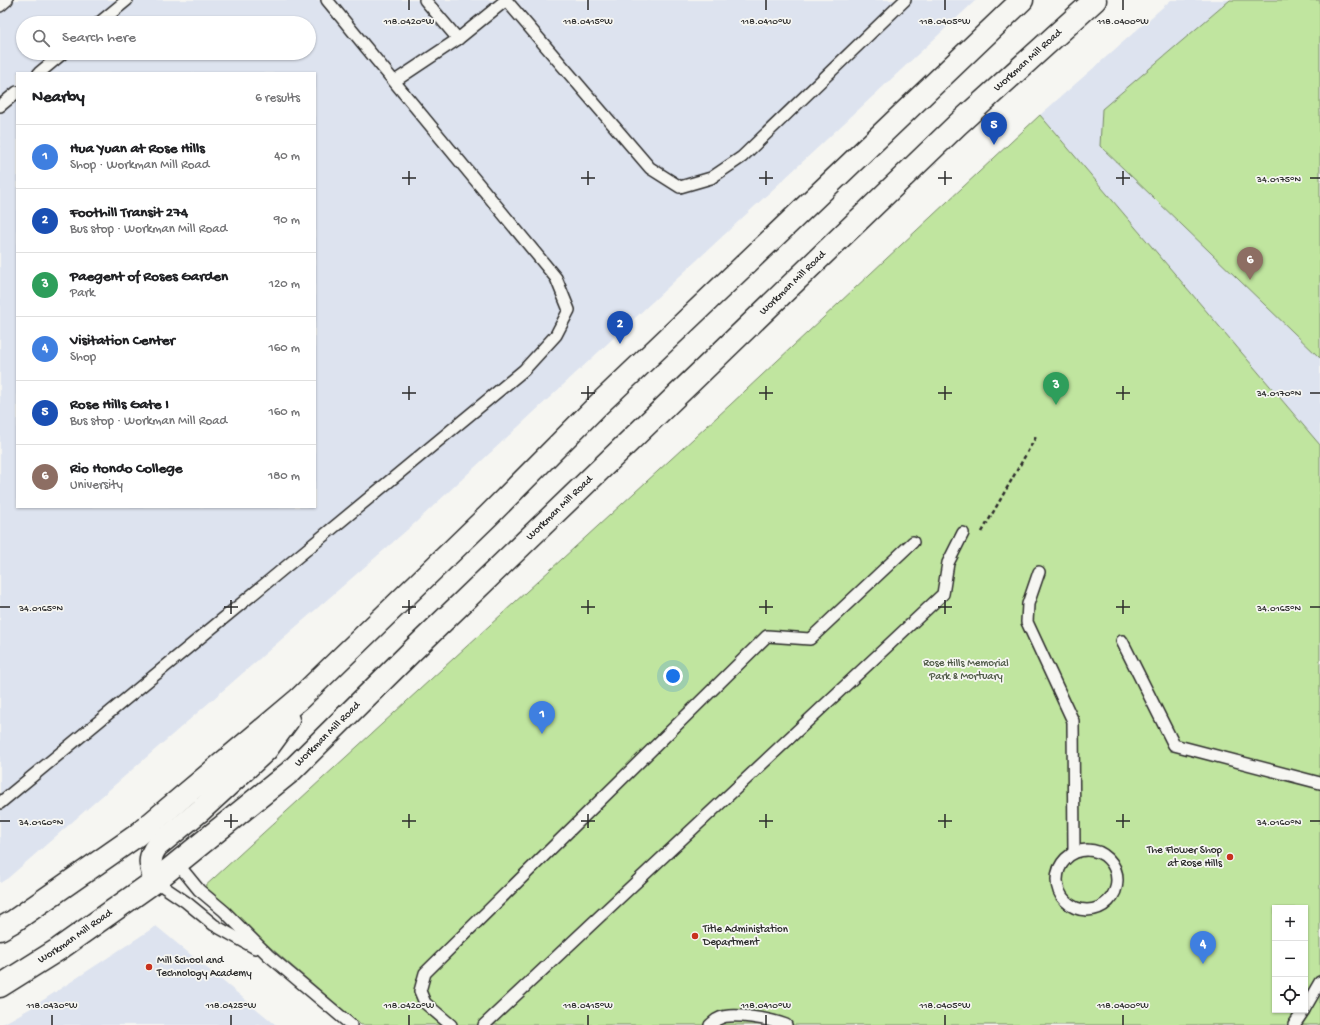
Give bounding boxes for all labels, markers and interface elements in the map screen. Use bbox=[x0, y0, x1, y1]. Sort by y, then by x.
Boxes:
search box bbox=[16, 16, 316, 60]
text: 118.0420°W bbox=[383, 16, 435, 28]
text: 118.0415°W bbox=[562, 16, 613, 28]
text: 118.0410°W bbox=[740, 16, 791, 28]
text: 118.0405°W bbox=[918, 16, 971, 28]
text: 118.0400°W bbox=[1096, 16, 1149, 28]
street label: Workman Mill Road bbox=[992, 26, 1066, 94]
icon: search bbox=[30, 27, 52, 49]
text: Search here bbox=[62, 29, 136, 47]
text: Nearby bbox=[32, 88, 85, 108]
text: 6 results bbox=[255, 91, 300, 106]
pin: 5 bbox=[981, 112, 1007, 145]
text: Hua Yuan at Rose Hills bbox=[70, 140, 205, 158]
text: 1 bbox=[42, 149, 48, 164]
text: 40 m bbox=[274, 149, 300, 164]
text: Shop · Workman Mill Road bbox=[70, 158, 209, 173]
text: 34.0175°N bbox=[1256, 174, 1302, 186]
text: Foothill Transit 274 bbox=[70, 204, 188, 222]
text: 2 bbox=[42, 213, 48, 228]
text: 90 m bbox=[274, 213, 300, 228]
text: Bus stop · Workman Mill Road bbox=[70, 222, 227, 237]
pin: 6 bbox=[1237, 247, 1263, 280]
street label: Workman Mill Road bbox=[757, 248, 830, 318]
text: Paegent of Roses Garden bbox=[70, 268, 228, 286]
text: 3 bbox=[42, 277, 48, 292]
text: 120 m bbox=[269, 277, 300, 292]
text: Park bbox=[70, 286, 95, 301]
pin: 2 bbox=[607, 311, 633, 344]
text: Visitation Center bbox=[70, 332, 175, 350]
text: 4 bbox=[42, 341, 48, 356]
text: 160 m bbox=[268, 341, 300, 356]
text: Shop bbox=[70, 350, 96, 365]
pin: 3 bbox=[1043, 372, 1069, 405]
text: 34.0170°N bbox=[1256, 388, 1302, 400]
text: Rose Hills Gate I bbox=[70, 396, 169, 414]
text: 5 bbox=[42, 405, 48, 420]
text: 160 m bbox=[268, 405, 300, 420]
text: Bus stop · Workman Mill Road bbox=[70, 414, 227, 429]
text: Rio Hondo College bbox=[70, 460, 183, 478]
text: 6 bbox=[42, 469, 48, 484]
text: 180 m bbox=[268, 469, 300, 484]
street label: Workman Mill Road bbox=[524, 473, 596, 543]
text: University bbox=[70, 478, 123, 493]
text: 34.0165°N bbox=[18, 603, 64, 615]
text: 34.0165°N bbox=[1256, 603, 1302, 615]
park label: Rose Hills Memorial Park & Mortuary bbox=[923, 658, 1009, 683]
your location bbox=[663, 666, 683, 686]
street label: Workman Mill Road bbox=[293, 698, 364, 770]
pin: 1 bbox=[529, 701, 555, 734]
text: 34.0160°N bbox=[18, 817, 64, 829]
text: 34.0160°N bbox=[1256, 817, 1302, 829]
place label: The Flower Shop at Rose Hills bbox=[1146, 845, 1223, 870]
marker: The Flower Shop at Rose Hills bbox=[1225, 852, 1235, 862]
map controls bbox=[1272, 905, 1308, 1013]
button: + bbox=[1272, 905, 1308, 941]
street label: Workman Mill Road bbox=[36, 906, 116, 966]
place label: Title Administation Department bbox=[702, 924, 789, 949]
marker: Title Administation Department bbox=[690, 931, 700, 941]
pin: 4 bbox=[1190, 931, 1216, 964]
button: − bbox=[1272, 941, 1308, 977]
place label: Mill School and Technology Academy bbox=[156, 955, 252, 980]
marker: Mill School and Technology Academy bbox=[144, 962, 154, 972]
button: locate bbox=[1272, 977, 1308, 1013]
text: 118.0430°W bbox=[26, 1000, 78, 1012]
text: 118.0425°W bbox=[205, 1000, 257, 1012]
text: 118.0420°W bbox=[383, 1000, 435, 1012]
text: 118.0415°W bbox=[562, 1000, 613, 1012]
text: 118.0410°W bbox=[740, 1000, 791, 1012]
text: 118.0405°W bbox=[918, 1000, 971, 1012]
text: 118.0400°W bbox=[1096, 1000, 1149, 1012]

